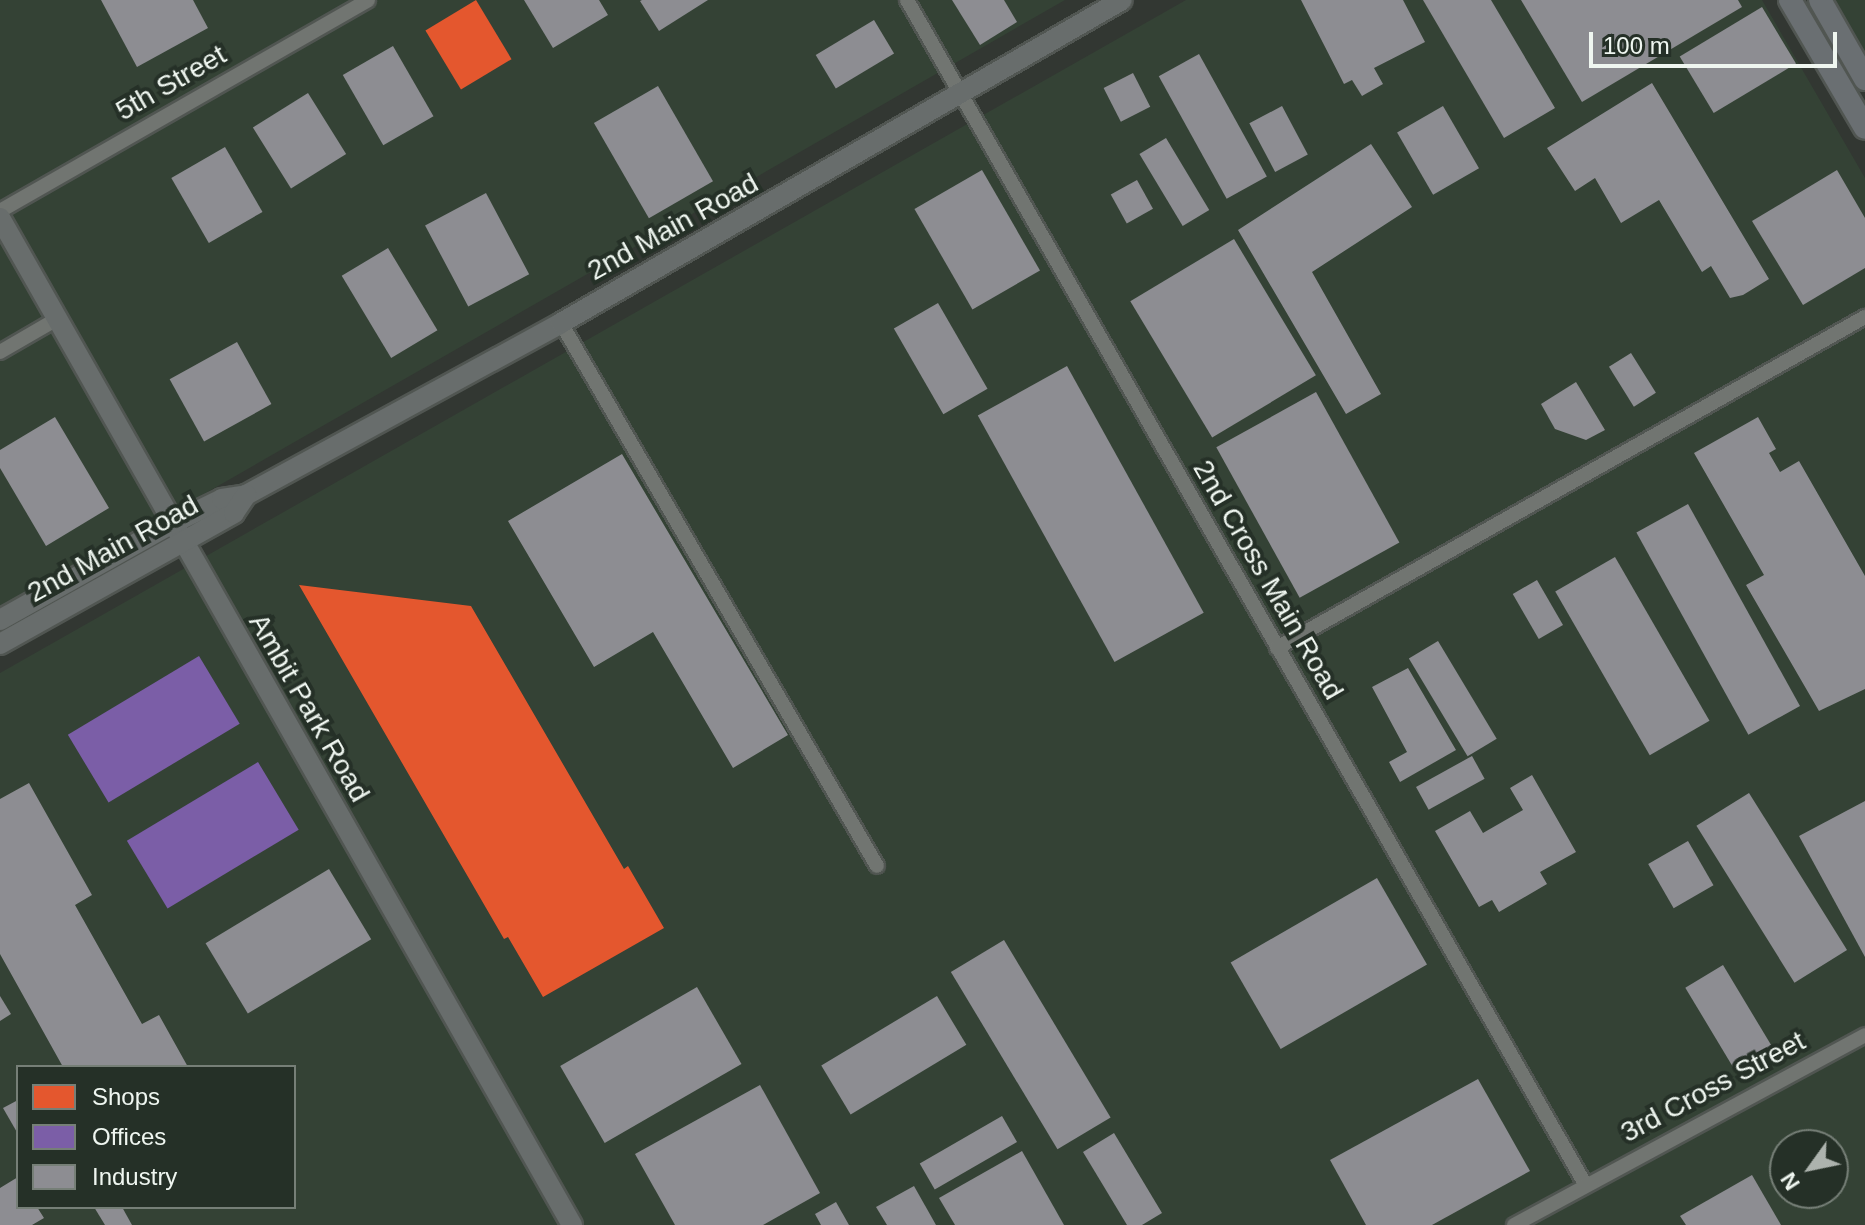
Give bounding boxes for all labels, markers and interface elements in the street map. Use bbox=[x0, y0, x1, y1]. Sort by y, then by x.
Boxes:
scale bar bbox=[1593, 16, 1841, 66]
text: 100 m bbox=[1603, 32, 1670, 59]
street label: 5th Street bbox=[110, 38, 232, 128]
street label: 2nd Main Road bbox=[582, 166, 764, 288]
street label: 2nd Cross Main Road bbox=[1186, 454, 1350, 706]
street label: 2nd Main Road bbox=[22, 488, 204, 610]
street label: Ambit Park Road bbox=[242, 608, 376, 808]
street label: 3rd Cross Street bbox=[1615, 1024, 1811, 1150]
legend bbox=[16, 1065, 296, 1209]
text: Shops bbox=[92, 1083, 160, 1110]
text: Offices bbox=[92, 1123, 166, 1150]
north arrow bbox=[1769, 1129, 1849, 1209]
text: Industry bbox=[92, 1163, 177, 1190]
text: N bbox=[1775, 1168, 1805, 1195]

